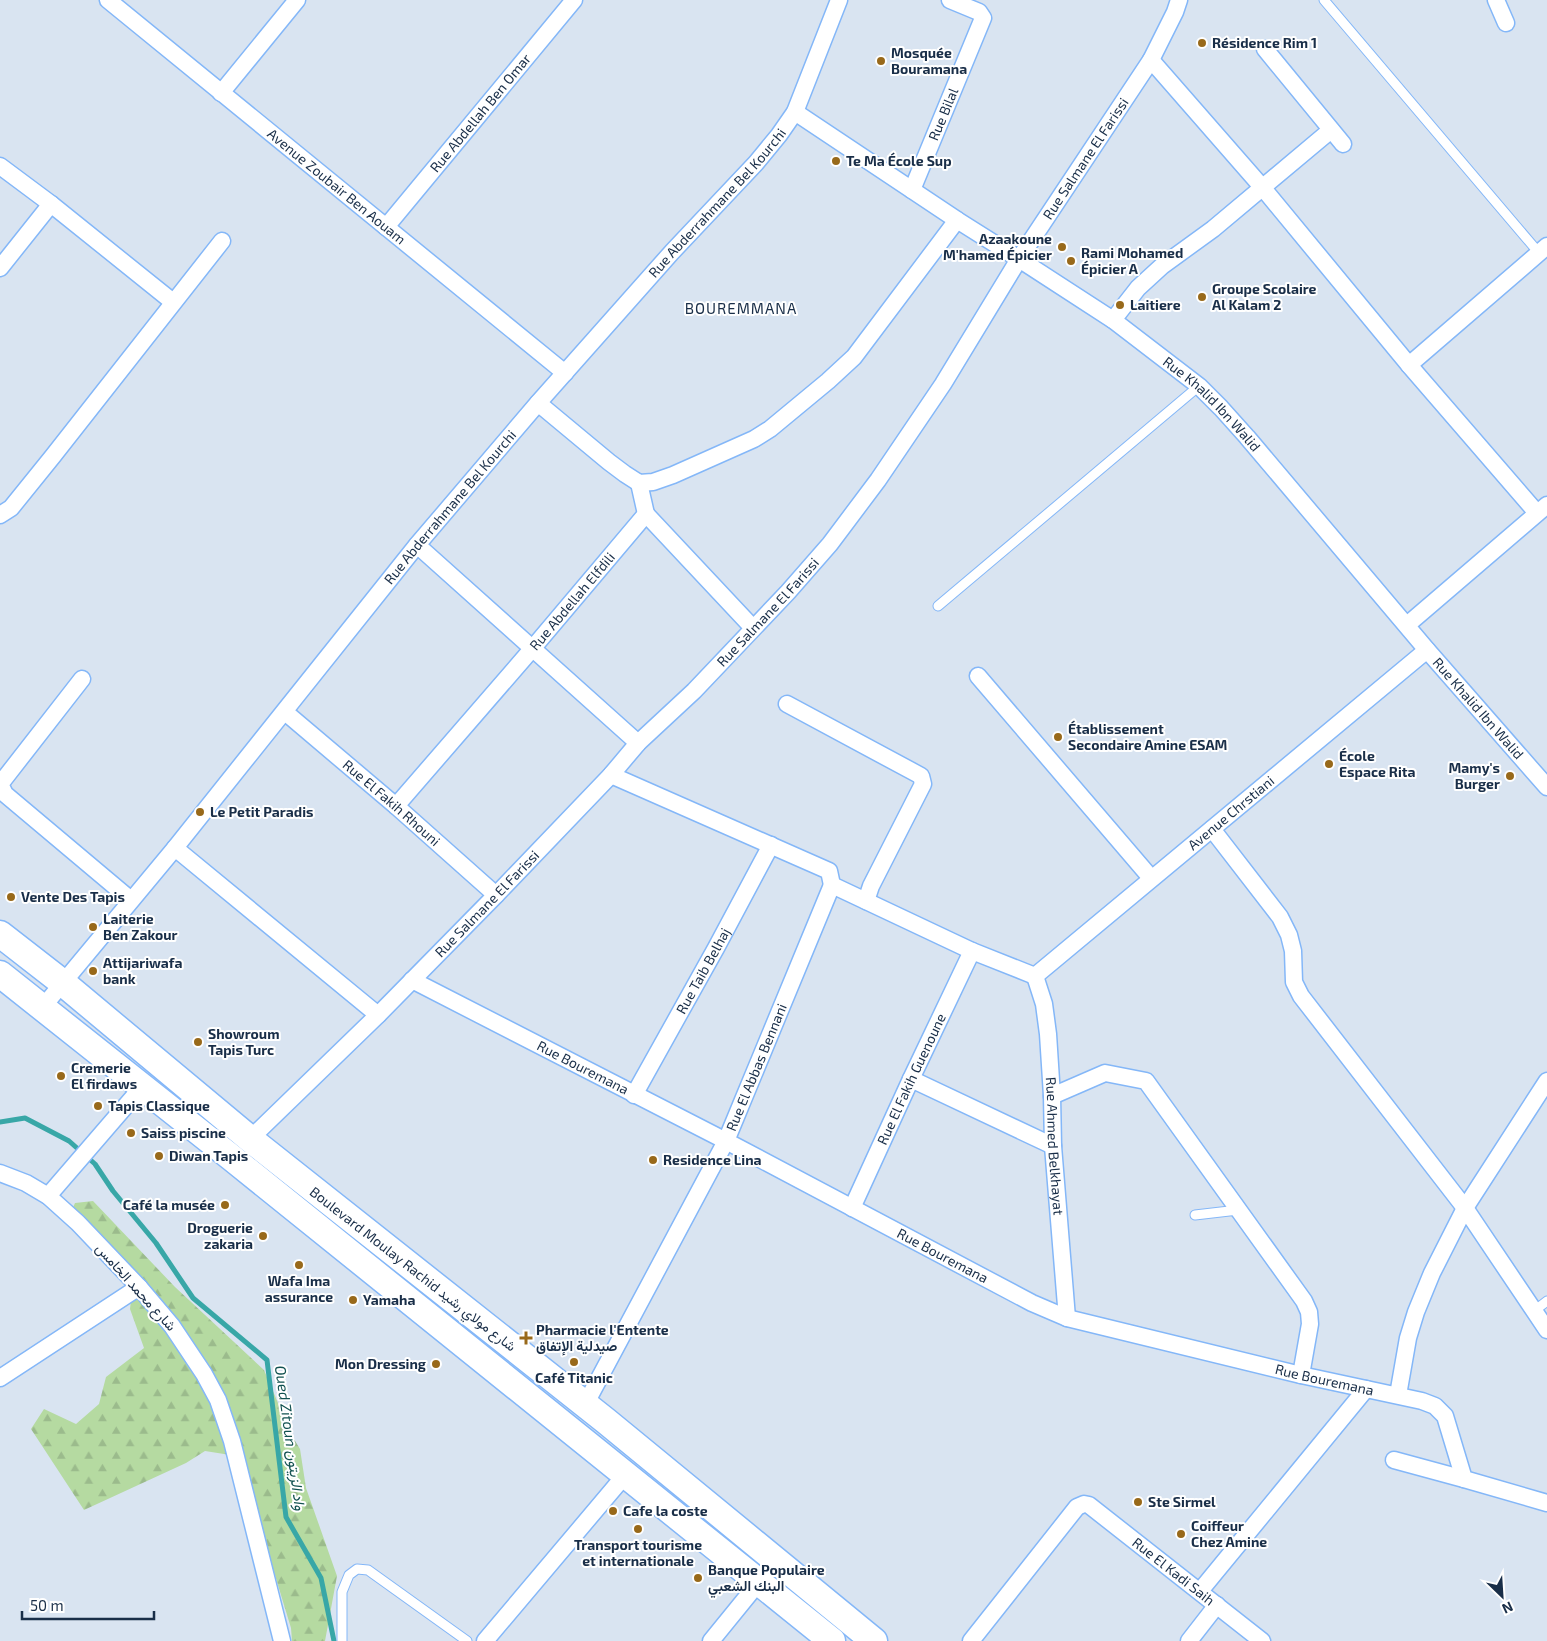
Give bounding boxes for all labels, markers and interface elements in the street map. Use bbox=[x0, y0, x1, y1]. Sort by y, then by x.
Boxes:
place label: Résidence Rim 1 bbox=[1212, 34, 1317, 51]
marker: Résidence Rim 1 bbox=[1196, 37, 1208, 49]
place label: Mosquée Bouramana bbox=[891, 44, 967, 77]
street label: Rue Abdellah Ben Omar bbox=[426, 50, 534, 175]
marker: Mosquée Bouramana bbox=[875, 55, 887, 67]
street label: Rue Bilal bbox=[924, 84, 962, 143]
street label: Rue Salmane El Farissi bbox=[1039, 94, 1132, 222]
street label: Avenue Zoubair Ben Aouam bbox=[264, 125, 409, 248]
street label: Rue Abderrahmane Bel Kourchi bbox=[644, 125, 789, 281]
place label: Te Ma École Sup bbox=[846, 152, 952, 169]
marker: Te Ma École Sup bbox=[830, 155, 842, 167]
place label: Azaakoune M'hamed Épicier bbox=[943, 230, 1052, 263]
marker: Azaakoune M'hamed Épicier bbox=[1056, 241, 1068, 253]
place label: Rami Mohamed Épicier A bbox=[1081, 244, 1183, 277]
marker: Rami Mohamed Épicier A bbox=[1065, 255, 1077, 267]
place label: Groupe Scolaire Al Kalam 2 bbox=[1212, 280, 1317, 313]
marker: Groupe Scolaire Al Kalam 2 bbox=[1196, 291, 1208, 303]
place label: Laitiere bbox=[1130, 296, 1181, 313]
district label: BOUREMMANA bbox=[685, 299, 797, 317]
marker: Laitiere bbox=[1114, 299, 1126, 311]
street label: Rue Khalid Ibn Walid bbox=[1160, 353, 1264, 455]
street label: Rue Abderrahmane Bel Kourchi bbox=[380, 426, 519, 587]
street label: Rue Abdellah Elfdili bbox=[526, 549, 618, 654]
street label: Rue Salmane El Farissi bbox=[713, 554, 822, 670]
street label: Rue Khalid Ibn Walid bbox=[1430, 654, 1528, 762]
place label: Établissement Secondaire Amine ESAM bbox=[1068, 720, 1228, 753]
marker: Établissement Secondaire Amine ESAM bbox=[1052, 731, 1064, 743]
place label: École Espace Rita bbox=[1339, 747, 1416, 780]
street label: Rue El Fakih Rhouni bbox=[340, 756, 444, 849]
marker: École Espace Rita bbox=[1323, 758, 1335, 770]
place label: Mamy's Burger bbox=[1449, 759, 1500, 792]
marker: Mamy's Burger bbox=[1504, 770, 1516, 782]
street label: Avenue Chrstiani bbox=[1184, 772, 1277, 853]
place label: Le Petit Paradis bbox=[210, 803, 313, 820]
marker: Le Petit Paradis bbox=[194, 806, 206, 818]
street label: Rue Salmane El Farissi bbox=[431, 846, 542, 960]
place label: Vente Des Tapis bbox=[21, 888, 125, 905]
marker: Vente Des Tapis bbox=[5, 891, 17, 903]
place label: Laiterie Ben Zakour bbox=[103, 910, 178, 943]
marker: Laiterie Ben Zakour bbox=[87, 921, 99, 933]
street label: Rue Taib Belhaj bbox=[672, 925, 733, 1017]
place label: Attijariwafa bank bbox=[103, 954, 182, 987]
marker: Attijariwafa bank bbox=[87, 965, 99, 977]
street label: Rue El Abbas Bennani bbox=[722, 1001, 790, 1133]
street label: Rue El Fakih Guenoune bbox=[873, 1010, 949, 1147]
place label: Showroum Tapis Turc bbox=[208, 1025, 279, 1058]
marker: Showroum Tapis Turc bbox=[192, 1036, 204, 1048]
street label: Rue Bouremana bbox=[534, 1037, 632, 1098]
place label: Cremerie El firdaws bbox=[71, 1059, 137, 1092]
marker: Cremerie El firdaws bbox=[55, 1070, 67, 1082]
street label: Rue Ahmed Belkhayat bbox=[1043, 1076, 1068, 1216]
place label: Tapis Classique bbox=[108, 1097, 210, 1114]
marker: Tapis Classique bbox=[92, 1100, 104, 1112]
place label: Saiss piscine bbox=[141, 1124, 226, 1141]
marker: Saiss piscine bbox=[125, 1127, 137, 1139]
place label: Diwan Tapis bbox=[169, 1147, 248, 1164]
marker: Diwan Tapis bbox=[153, 1150, 165, 1162]
place label: Residence Lina bbox=[663, 1151, 762, 1168]
marker: Residence Lina bbox=[647, 1154, 659, 1166]
street label: Boulevard Moulay Rachid شارع مولاي رشيد bbox=[304, 1183, 520, 1358]
place label: Café la musée bbox=[123, 1196, 215, 1213]
marker: Café la musée bbox=[219, 1199, 231, 1211]
place label: Droguerie zakaria bbox=[187, 1219, 253, 1252]
street label: Rue Bouremana bbox=[894, 1224, 991, 1286]
marker: Droguerie zakaria bbox=[257, 1230, 269, 1242]
street label: شارع محمد الخامس bbox=[90, 1239, 180, 1336]
marker: Wafa Ima assurance bbox=[293, 1259, 305, 1271]
place label: Wafa Ima assurance bbox=[265, 1272, 333, 1305]
place label: Yamaha bbox=[363, 1291, 415, 1308]
marker: Yamaha bbox=[347, 1294, 359, 1306]
place label: Pharmacie l'Entente صيدلية الإتفاق bbox=[536, 1321, 669, 1356]
marker: Pharmacie l'Entente صيدلية الإتفاق bbox=[520, 1332, 532, 1344]
place label: Mon Dressing bbox=[335, 1355, 426, 1372]
marker: Café Titanic bbox=[568, 1356, 580, 1368]
marker: Mon Dressing bbox=[430, 1358, 442, 1370]
street label: Rue Bouremana bbox=[1273, 1360, 1376, 1398]
water label: Oued Zitoun واد الزيتون bbox=[271, 1364, 310, 1512]
place label: Café Titanic bbox=[535, 1369, 613, 1386]
place label: Ste Sirmel bbox=[1148, 1493, 1216, 1510]
marker: Ste Sirmel bbox=[1132, 1496, 1144, 1508]
place label: Cafe la coste bbox=[623, 1502, 708, 1519]
marker: Cafe la coste bbox=[607, 1505, 619, 1517]
place label: Coiffeur Chez Amine bbox=[1191, 1517, 1267, 1550]
marker: Transport tourisme et internationale bbox=[632, 1523, 644, 1535]
marker: Coiffeur Chez Amine bbox=[1175, 1528, 1187, 1540]
street label: Rue El Kadi Saih bbox=[1129, 1533, 1218, 1609]
place label: Transport tourisme et internationale bbox=[574, 1536, 702, 1569]
place label: Banque Populaire البنك الشعبي bbox=[708, 1561, 825, 1598]
north arrow bbox=[1477, 1571, 1527, 1621]
marker: Banque Populaire البنك الشعبي bbox=[692, 1572, 704, 1584]
scale bar bbox=[22, 1588, 155, 1620]
text: 50 m bbox=[30, 1596, 64, 1614]
text: N bbox=[1500, 1598, 1516, 1618]

